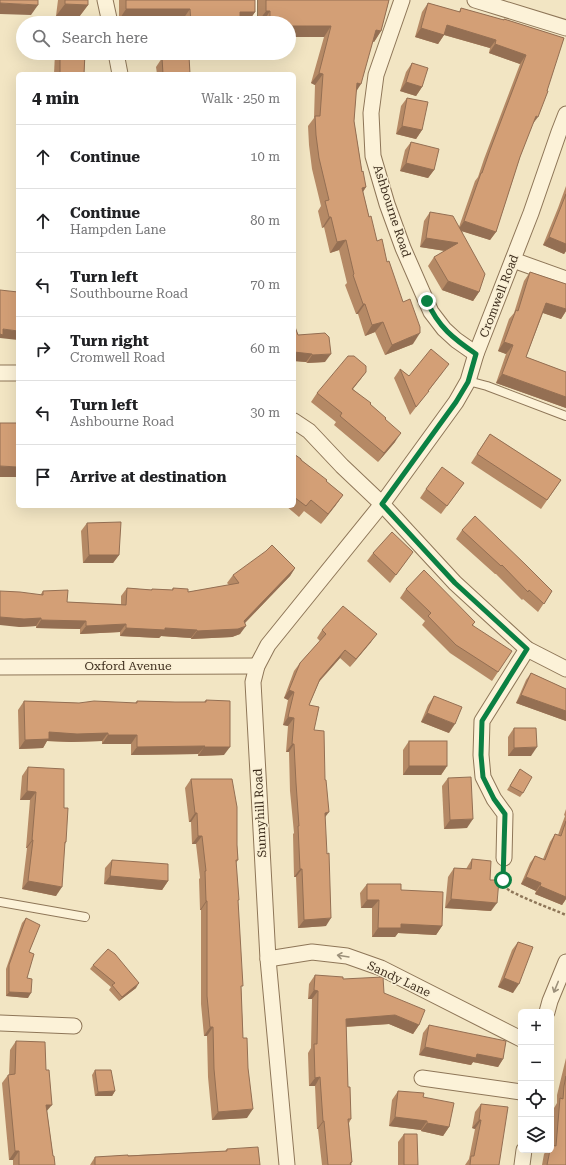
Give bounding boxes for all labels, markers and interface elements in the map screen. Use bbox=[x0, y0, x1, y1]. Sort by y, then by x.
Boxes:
search box bbox=[16, 16, 296, 60]
icon: search bbox=[30, 27, 52, 49]
text: Search here bbox=[62, 29, 148, 47]
text: 4 min bbox=[32, 88, 79, 108]
text: Walk · 250 m bbox=[201, 91, 280, 106]
icon: ahead bbox=[32, 146, 54, 168]
text: Continue bbox=[70, 148, 140, 166]
text: 10 m bbox=[250, 149, 280, 164]
street label: Ashbourne Road bbox=[370, 163, 414, 259]
text: Continue bbox=[70, 204, 140, 222]
icon: ahead bbox=[32, 210, 54, 232]
text: 80 m bbox=[250, 213, 280, 228]
text: Hampden Lane bbox=[70, 222, 166, 237]
street label: Cromwell Road bbox=[477, 252, 521, 339]
text: Turn left bbox=[70, 268, 138, 286]
icon: left bbox=[32, 274, 54, 296]
text: 70 m bbox=[250, 277, 280, 292]
text: Southbourne Road bbox=[70, 286, 188, 301]
route end bbox=[418, 292, 436, 310]
text: Turn right bbox=[70, 332, 149, 350]
icon: right bbox=[32, 338, 54, 360]
text: 60 m bbox=[250, 341, 280, 356]
text: Cromwell Road bbox=[70, 350, 165, 365]
text: Turn left bbox=[70, 396, 138, 414]
icon: left bbox=[32, 402, 54, 424]
text: 30 m bbox=[250, 405, 280, 420]
text: Ashbourne Road bbox=[70, 414, 174, 429]
icon: arrive bbox=[32, 466, 54, 488]
text: Arrive at destination bbox=[70, 468, 226, 486]
street label: Oxford Avenue bbox=[85, 659, 172, 673]
street label: Sunnyhill Road bbox=[251, 768, 269, 858]
route start bbox=[494, 871, 512, 889]
one-way arrow bbox=[337, 952, 350, 960]
street label: Sandy Lane bbox=[365, 958, 433, 1000]
one-way arrow bbox=[551, 980, 559, 992]
map controls bbox=[518, 1009, 554, 1153]
button: + bbox=[518, 1009, 554, 1045]
button: − bbox=[518, 1045, 554, 1081]
button: locate bbox=[518, 1081, 554, 1117]
button: layers bbox=[518, 1117, 554, 1153]

